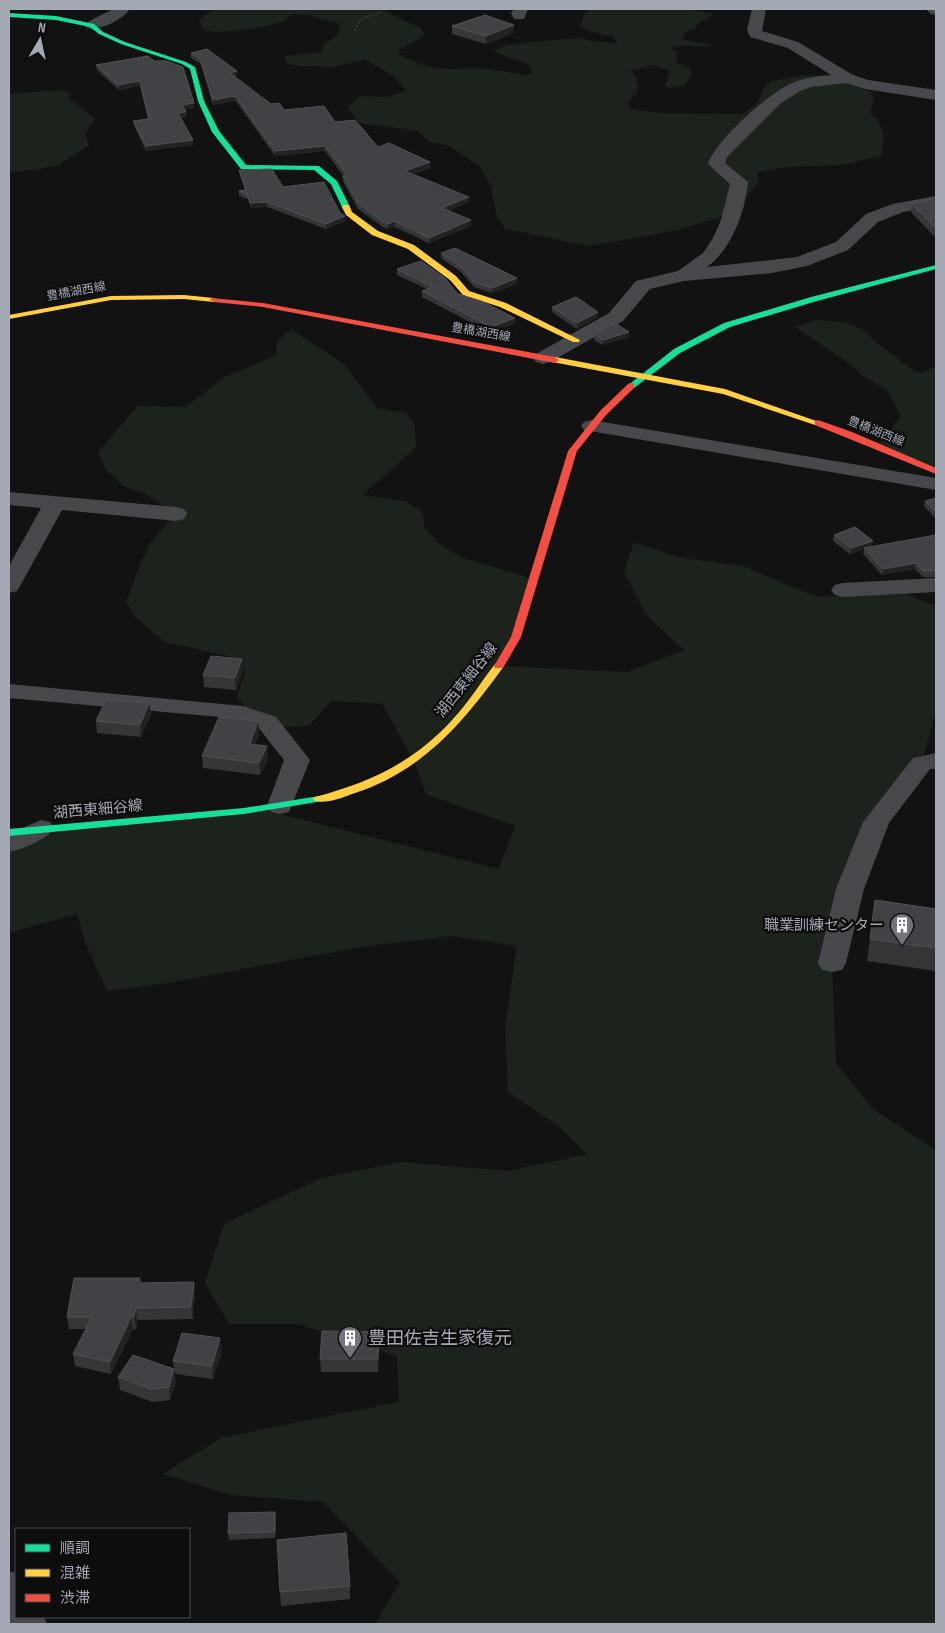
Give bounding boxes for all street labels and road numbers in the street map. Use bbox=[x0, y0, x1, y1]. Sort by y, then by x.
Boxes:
street label: 豊橋湖西線 bbox=[45, 279, 107, 304]
street label: 豊橋湖西線 bbox=[450, 320, 512, 345]
street label: 豊橋湖西線 bbox=[845, 413, 906, 450]
street label: 湖西東細谷線 bbox=[431, 639, 502, 722]
street label: 湖西東細谷線 bbox=[52, 796, 144, 823]

